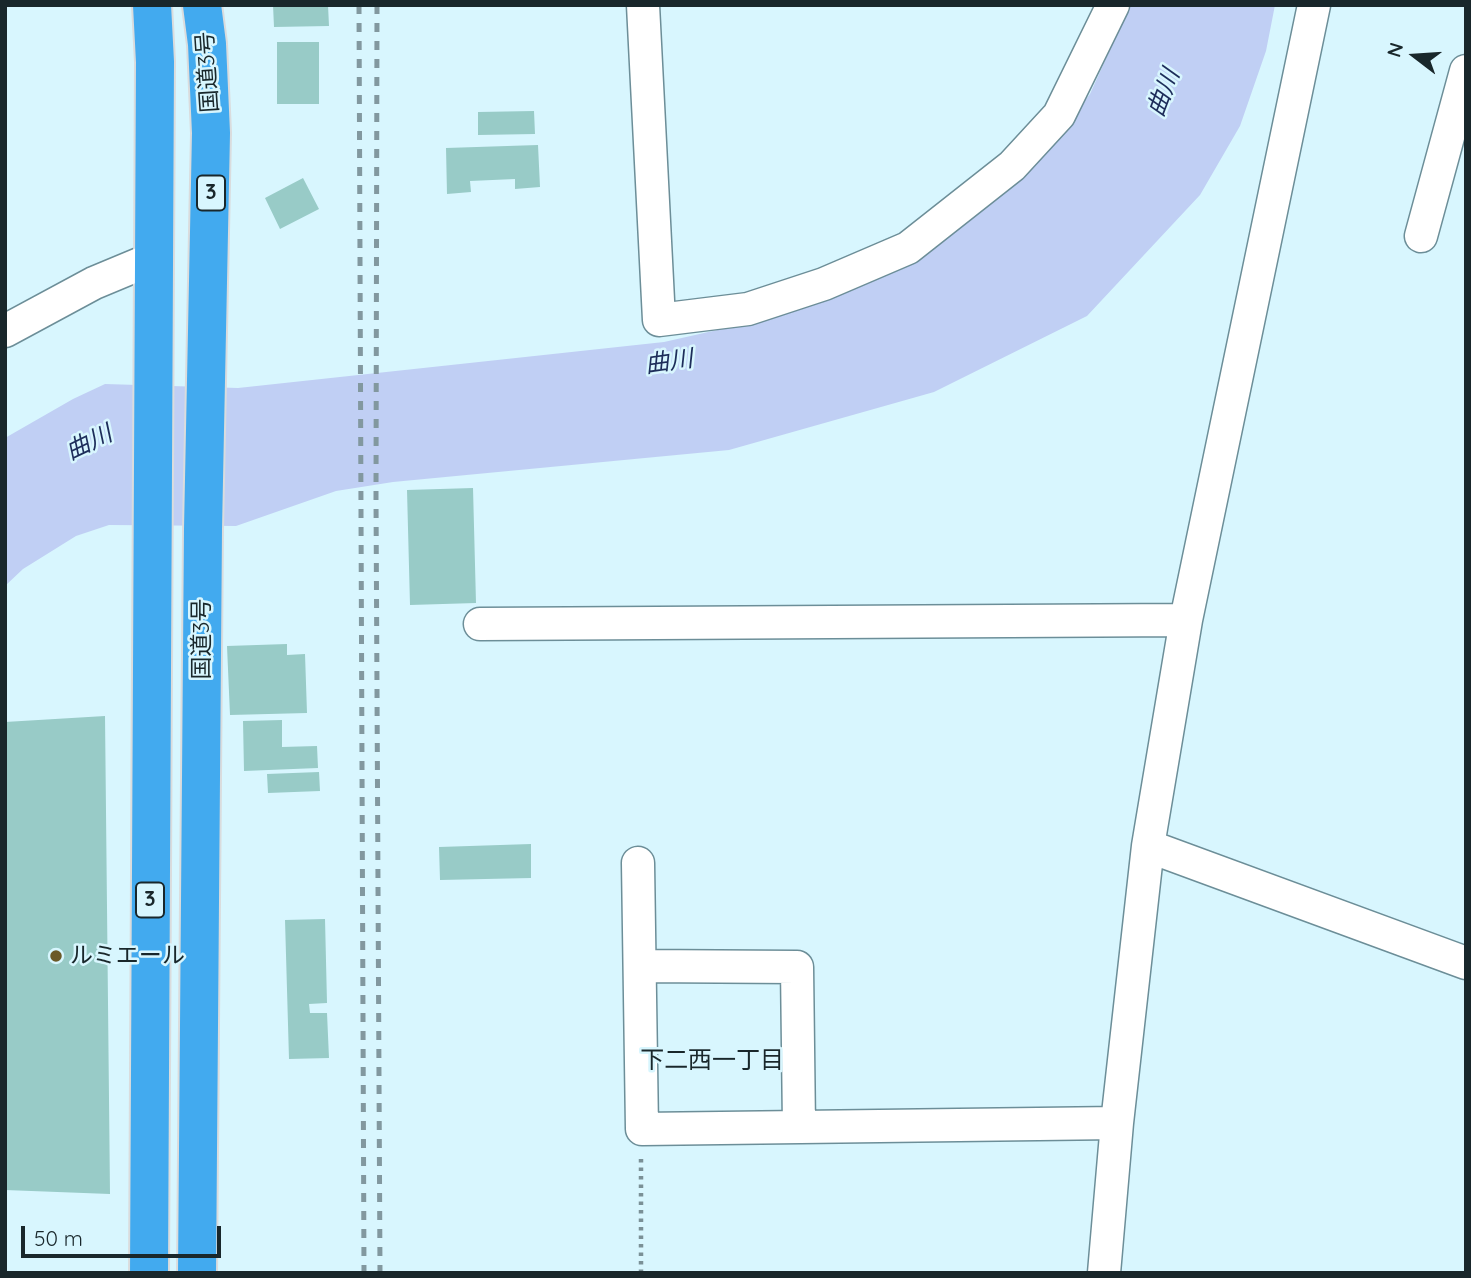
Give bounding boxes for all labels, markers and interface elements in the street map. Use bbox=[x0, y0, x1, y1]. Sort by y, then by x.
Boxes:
north arrow bbox=[1380, 21, 1450, 91]
street label: 国道3号 bbox=[191, 31, 225, 113]
text: N bbox=[1381, 40, 1408, 60]
water label: 曲川 bbox=[1142, 65, 1186, 121]
road number: 3 bbox=[197, 176, 225, 210]
water label: 曲川 bbox=[643, 344, 695, 380]
water label: 曲川 bbox=[61, 420, 117, 466]
street label: 国道3号 bbox=[188, 598, 216, 680]
road number: 3 bbox=[136, 883, 164, 918]
place label: ルミエール bbox=[70, 942, 185, 970]
marker: ルミエール bbox=[48, 948, 64, 964]
district label: 下二西一丁目 bbox=[640, 1047, 784, 1075]
scale bar bbox=[24, 1212, 224, 1256]
text: 50 m bbox=[34, 1225, 83, 1251]

